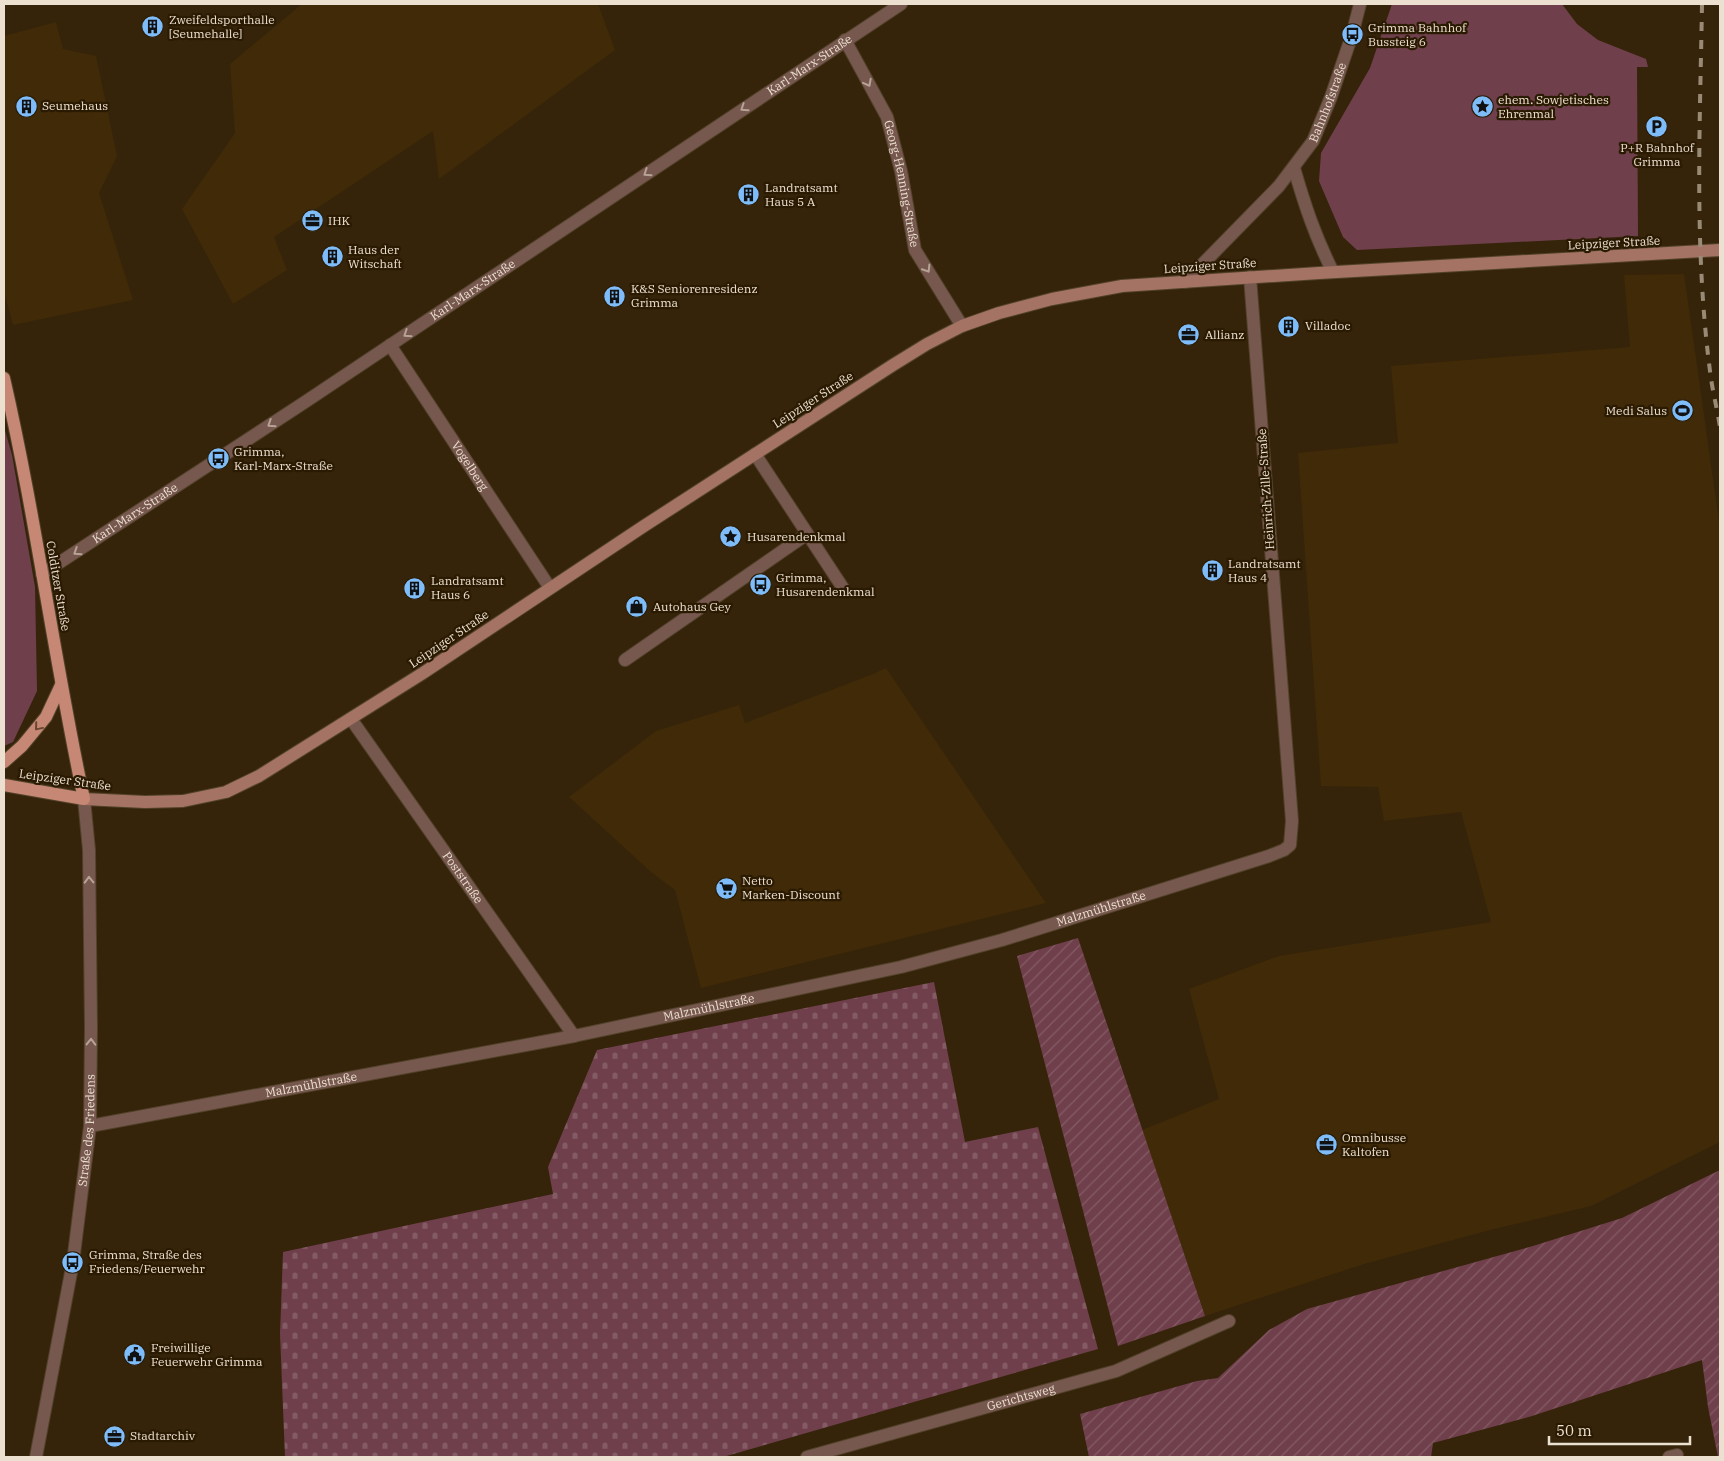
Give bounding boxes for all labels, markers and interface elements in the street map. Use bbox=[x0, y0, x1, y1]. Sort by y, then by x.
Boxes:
place label: Zweifeldsporthalle [Seumehalle] bbox=[169, 12, 275, 41]
building icon: Zweifeldsporthalle [Seumehalle] bbox=[141, 15, 165, 39]
place label: Grimma Bahnhof Bussteig 6 bbox=[1368, 20, 1467, 49]
bus stop icon: Grimma Bahnhof Bussteig 6 bbox=[1340, 23, 1364, 47]
street label: Karl-Marx-Straße bbox=[764, 31, 855, 98]
street label: Bahnhofstraße bbox=[1305, 61, 1349, 144]
one-way arrow bbox=[862, 77, 872, 86]
place label: ehem. Sowjetisches Ehrenmal bbox=[1498, 92, 1609, 121]
building icon: Seumehaus bbox=[14, 94, 38, 118]
place icon: ehem. Sowjetisches Ehrenmal bbox=[1470, 95, 1494, 119]
place label: Seumehaus bbox=[42, 98, 108, 113]
one-way arrow bbox=[740, 102, 750, 111]
parking icon: P+R Bahnhof Grimma bbox=[1645, 115, 1669, 139]
street label: Georg-Henning-Straße bbox=[881, 118, 922, 248]
place label: P+R Bahnhof Grimma bbox=[1620, 140, 1695, 169]
one-way arrow bbox=[643, 167, 653, 176]
place label: Landratsamt Haus 5 A bbox=[765, 180, 838, 209]
building icon: Landratsamt Haus 5 A bbox=[737, 183, 761, 207]
office icon: IHK bbox=[300, 209, 324, 233]
place label: IHK bbox=[328, 213, 351, 228]
street label: Leipziger Straße bbox=[1567, 233, 1661, 252]
place label: Haus der Witschaft bbox=[348, 242, 402, 271]
building icon: Haus der Witschaft bbox=[320, 245, 344, 269]
street label: Leipziger Straße bbox=[1163, 255, 1257, 276]
street label: Karl-Marx-Straße bbox=[427, 256, 518, 323]
one-way arrow bbox=[921, 264, 931, 273]
place label: K&S Seniorenresidenz Grimma bbox=[631, 281, 758, 310]
building icon: K&S Seniorenresidenz Grimma bbox=[603, 284, 627, 308]
building icon: Villadoc bbox=[1277, 314, 1301, 338]
place label: Villadoc bbox=[1305, 318, 1351, 333]
office icon: Allianz bbox=[1177, 323, 1201, 347]
place label: Allianz bbox=[1205, 327, 1244, 342]
one-way arrow bbox=[403, 328, 412, 337]
street label: Leipziger Straße bbox=[770, 368, 856, 431]
sports icon: Medi Salus bbox=[1671, 399, 1695, 423]
place label: Medi Salus bbox=[1606, 403, 1667, 418]
one-way arrow bbox=[267, 418, 277, 427]
street label: Heinrich-Zille-Straße bbox=[1254, 428, 1277, 550]
street label: Vogelberg bbox=[448, 438, 492, 494]
place label: Grimma, Karl-Marx-Straße bbox=[234, 444, 333, 473]
bus stop icon: Grimma, Karl-Marx-Straße bbox=[206, 447, 230, 471]
street label: Karl-Marx-Straße bbox=[89, 479, 180, 546]
place icon: Husarendenkmal bbox=[719, 525, 743, 549]
place label: Husarendenkmal bbox=[747, 529, 846, 544]
street label: Colditzer Straße bbox=[43, 540, 74, 632]
one-way arrow bbox=[73, 545, 82, 555]
place label: Landratsamt Haus 4 bbox=[1228, 556, 1301, 585]
building icon: Landratsamt Haus 4 bbox=[1200, 559, 1224, 583]
place label: Grimma, Husarendenkmal bbox=[776, 570, 875, 599]
place label: Landratsamt Haus 6 bbox=[431, 573, 504, 602]
bus stop icon: Grimma, Husarendenkmal bbox=[748, 573, 772, 597]
building icon: Landratsamt Haus 6 bbox=[403, 576, 427, 600]
shop icon: Autohaus Gey bbox=[625, 595, 649, 619]
place label: Autohaus Gey bbox=[653, 599, 731, 614]
street label: Leipziger Straße bbox=[406, 606, 491, 671]
one-way arrow bbox=[35, 721, 43, 730]
street label: Leipziger Straße bbox=[18, 766, 112, 793]
street label: Poststraße bbox=[440, 848, 486, 906]
place label: Netto Marken-Discount bbox=[742, 873, 840, 902]
one-way arrow bbox=[84, 876, 94, 884]
supermarket icon: Netto Marken-Discount bbox=[714, 876, 738, 900]
street label: Malzmühlstraße bbox=[1055, 887, 1148, 929]
street label: Malzmühlstraße bbox=[662, 990, 756, 1024]
one-way arrow bbox=[86, 1038, 96, 1046]
street label: Malzmühlstraße bbox=[264, 1069, 358, 1100]
street label: Straße des Friedens bbox=[75, 1074, 98, 1187]
place label: Omnibusse Kaltofen bbox=[1342, 1130, 1406, 1159]
office icon: Omnibusse Kaltofen bbox=[1314, 1133, 1338, 1157]
place label: Grimma, Straße des Friedens/Feuerwehr bbox=[89, 1247, 206, 1276]
bus stop icon: Grimma, Straße des Friedens/Feuerwehr bbox=[61, 1250, 85, 1274]
place label: Freiwillige Feuerwehr Grimma bbox=[151, 1340, 263, 1369]
public building icon: Freiwillige Feuerwehr Grimma bbox=[123, 1343, 147, 1367]
street label: Gerichtsweg bbox=[985, 1380, 1057, 1414]
scale bar bbox=[1549, 1414, 1690, 1446]
text: 50 m bbox=[1556, 1421, 1592, 1440]
office icon: Stadtarchiv bbox=[102, 1424, 126, 1448]
place label: Stadtarchiv bbox=[130, 1428, 196, 1443]

